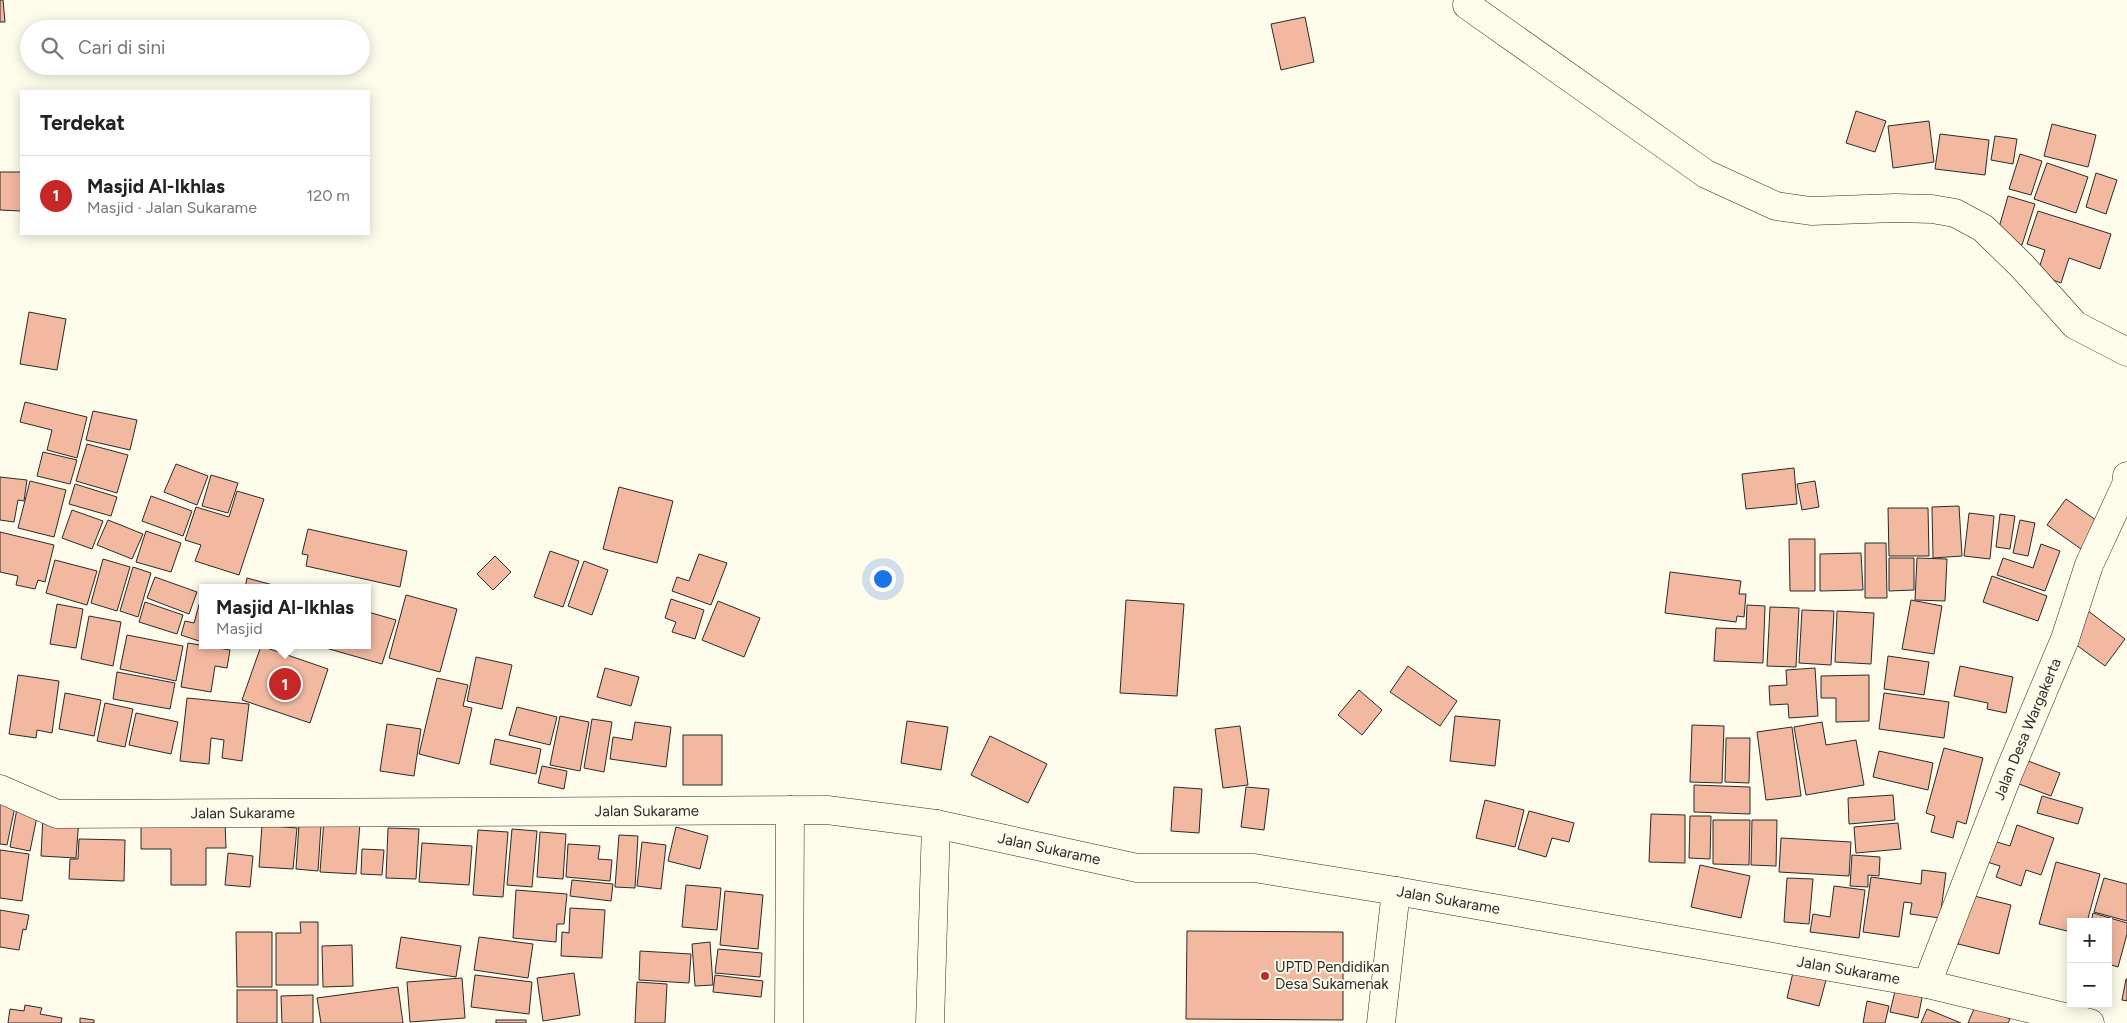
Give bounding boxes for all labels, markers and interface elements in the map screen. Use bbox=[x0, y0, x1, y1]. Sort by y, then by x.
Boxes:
search box bbox=[20, 20, 370, 75]
icon: search bbox=[38, 34, 66, 62]
text: Cari di sini bbox=[78, 36, 165, 59]
text: Terdekat bbox=[40, 110, 125, 135]
text: Masjid Al-Ikhlas bbox=[87, 175, 225, 198]
text: 1 bbox=[53, 186, 59, 205]
text: 120 m bbox=[307, 186, 350, 205]
text: Masjid · Jalan Sukarame bbox=[87, 198, 257, 217]
your location bbox=[870, 566, 896, 592]
popup bbox=[199, 584, 371, 649]
text: Masjid Al-Ikhlas bbox=[216, 596, 354, 619]
text: Masjid bbox=[216, 619, 263, 638]
street label: Jalan Desa Wargakerta bbox=[1990, 655, 2065, 803]
pin: 1 bbox=[269, 665, 301, 703]
street label: Jalan Sukarame bbox=[594, 802, 699, 820]
street label: Jalan Sukarame bbox=[190, 804, 295, 822]
street label: Jalan Sukarame bbox=[996, 829, 1102, 869]
street label: Jalan Sukarame bbox=[1395, 882, 1501, 918]
map controls bbox=[2067, 918, 2112, 1008]
button: + bbox=[2067, 918, 2112, 963]
street label: Jalan Sukarame bbox=[1795, 952, 1901, 988]
place label: UPTD Pendidikan Desa Sukamenak bbox=[1275, 958, 1389, 993]
button: − bbox=[2067, 963, 2112, 1008]
marker: UPTD Pendidikan Desa Sukamenak bbox=[1259, 970, 1271, 982]

